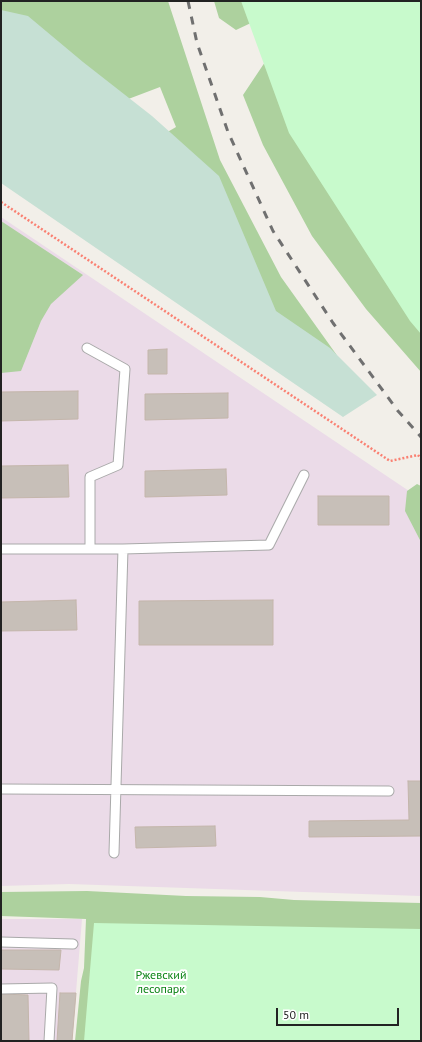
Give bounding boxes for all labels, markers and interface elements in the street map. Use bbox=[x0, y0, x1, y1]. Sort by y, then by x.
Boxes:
park label: Ржевский лесопарк bbox=[136, 969, 186, 997]
scale bar bbox=[278, 1000, 401, 1026]
text: 50 m bbox=[283, 1007, 309, 1022]

